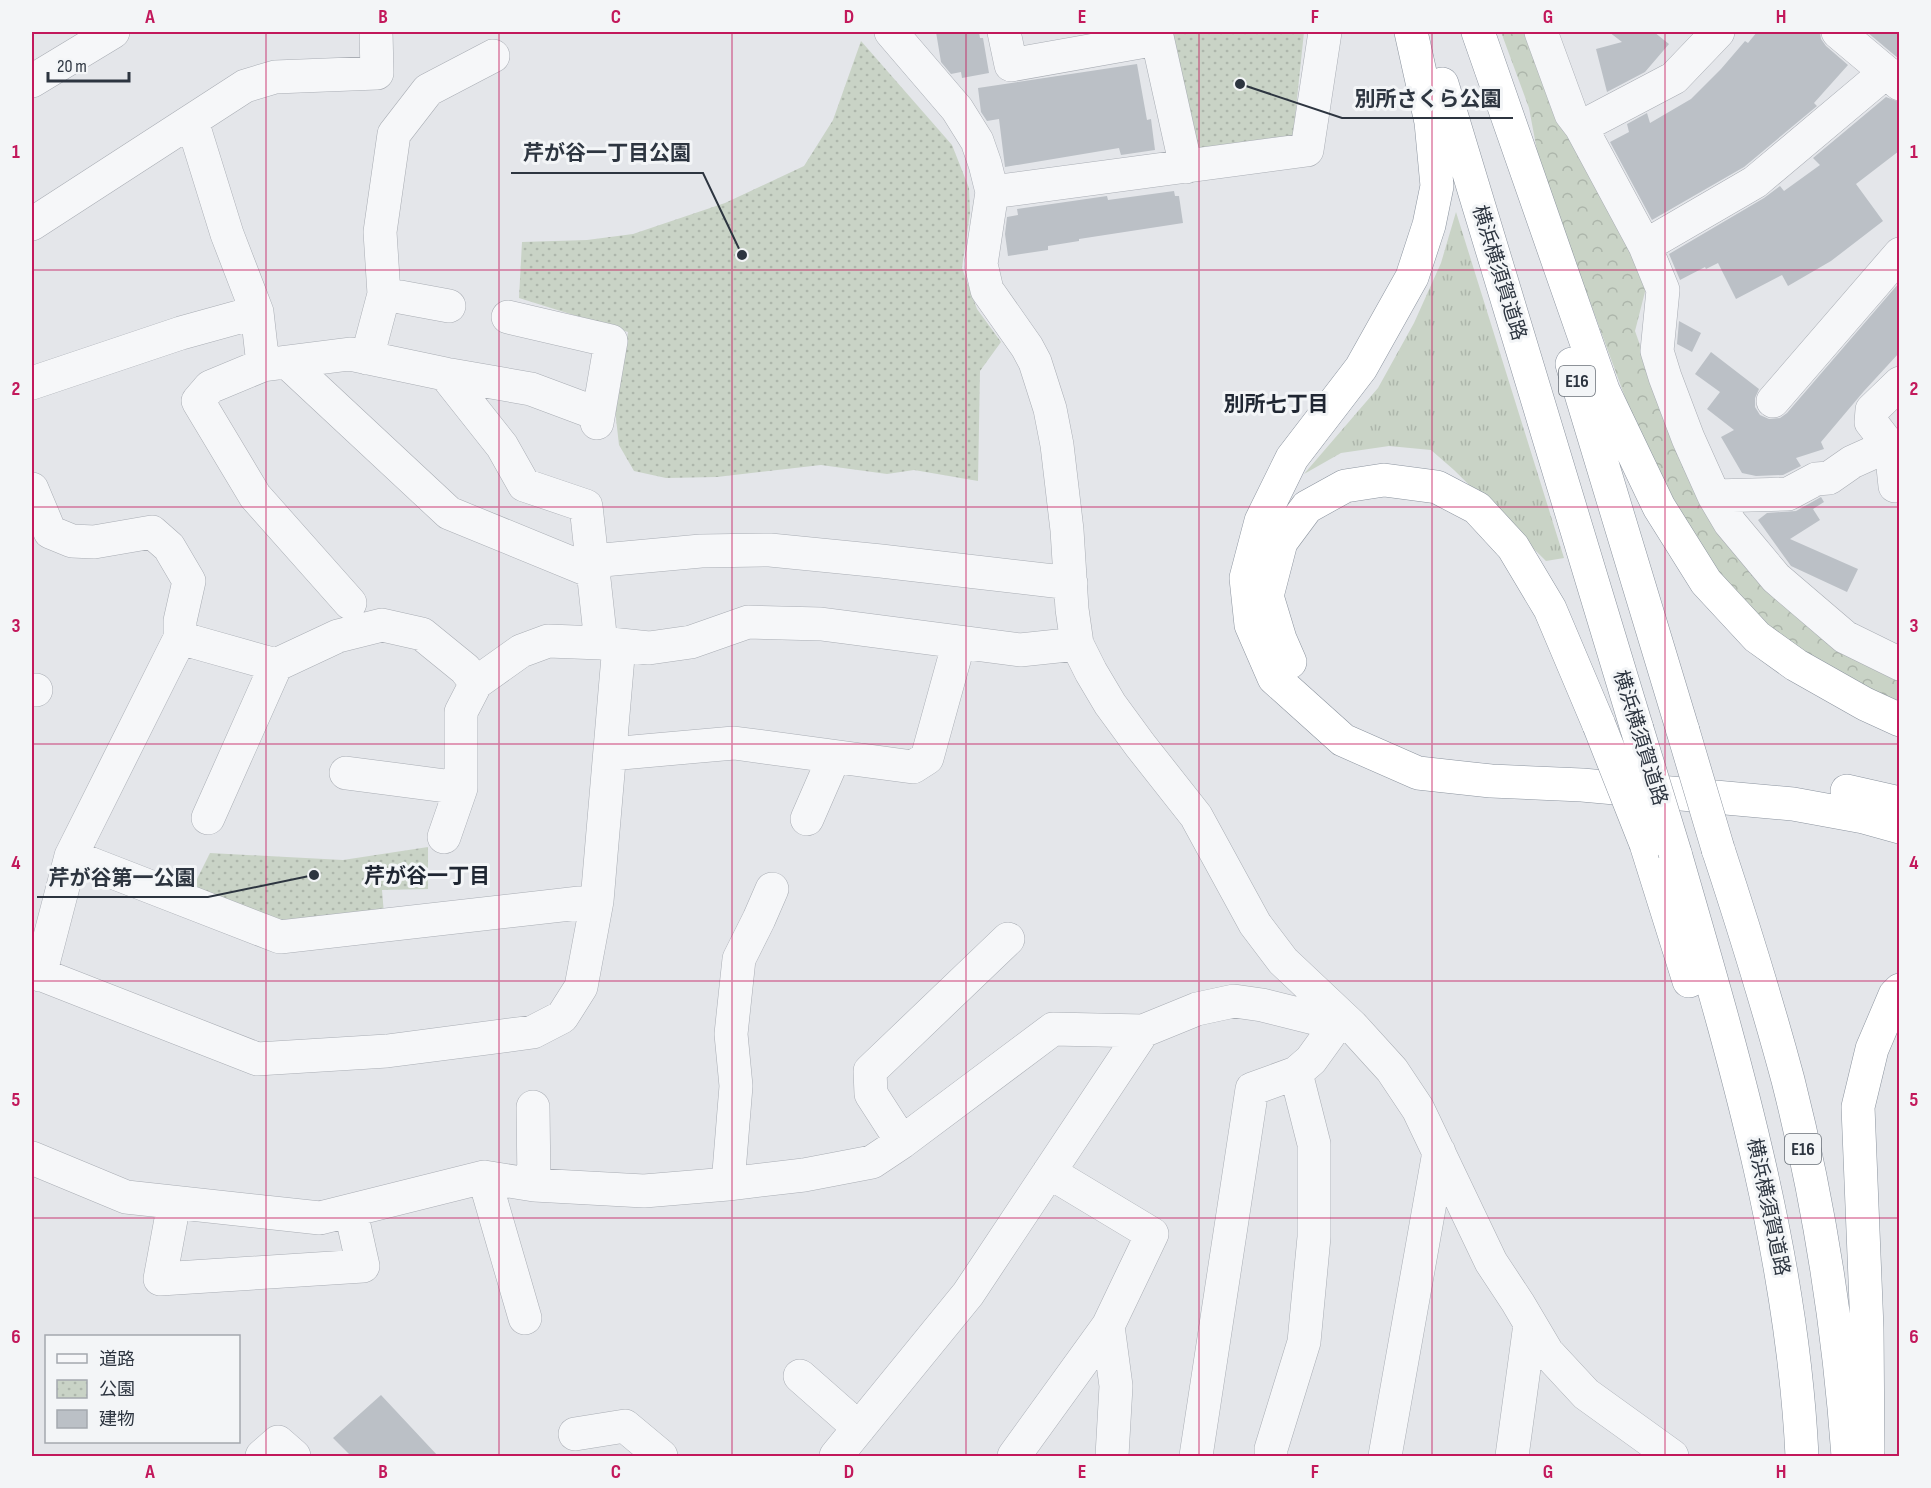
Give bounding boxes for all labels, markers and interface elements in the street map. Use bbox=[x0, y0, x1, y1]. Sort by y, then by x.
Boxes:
text: A bbox=[144, 5, 155, 29]
text: B bbox=[378, 5, 388, 29]
text: C bbox=[611, 5, 621, 29]
text: D bbox=[844, 5, 854, 29]
text: E bbox=[1078, 5, 1086, 29]
text: F bbox=[1311, 5, 1319, 29]
text: G bbox=[1543, 5, 1553, 29]
text: H bbox=[1776, 5, 1786, 29]
scale bar bbox=[48, 45, 129, 83]
text: 20 m bbox=[57, 56, 87, 77]
callout: 別所さくら公園 bbox=[1342, 79, 1513, 118]
text: 別所さくら公園 bbox=[1355, 87, 1502, 112]
callout: 芹が谷一丁目公園 bbox=[511, 134, 703, 173]
text: 1 bbox=[12, 140, 20, 164]
text: 1 bbox=[1910, 140, 1918, 164]
text: 芹が谷一丁目公園 bbox=[523, 141, 691, 166]
street label: 横浜横須賀道路 bbox=[1467, 203, 1531, 343]
road number: E16 bbox=[1559, 366, 1595, 396]
text: 2 bbox=[12, 377, 20, 401]
text: 2 bbox=[1910, 377, 1918, 401]
district label: 別所七丁目 bbox=[1224, 392, 1329, 417]
text: 3 bbox=[12, 614, 21, 638]
text: 3 bbox=[1910, 614, 1919, 638]
street label: 横浜横須賀道路 bbox=[1608, 668, 1672, 808]
text: 4 bbox=[11, 851, 21, 875]
text: 4 bbox=[1909, 851, 1919, 875]
callout: 芹が谷第一公園 bbox=[37, 858, 208, 897]
district label: 芹が谷一丁目 bbox=[364, 864, 490, 889]
text: 芹が谷第一公園 bbox=[49, 866, 196, 891]
text: 5 bbox=[12, 1088, 21, 1112]
text: 5 bbox=[1910, 1088, 1919, 1112]
road number: E16 bbox=[1785, 1134, 1821, 1164]
street label: 横浜横須賀道路 bbox=[1742, 1136, 1794, 1278]
text: 6 bbox=[11, 1325, 21, 1349]
text: 6 bbox=[1909, 1325, 1919, 1349]
legend bbox=[45, 1335, 240, 1443]
text: 道路 bbox=[99, 1349, 135, 1370]
text: 公園 bbox=[99, 1379, 135, 1400]
text: 建物 bbox=[99, 1409, 135, 1430]
text: A bbox=[144, 1460, 155, 1484]
text: B bbox=[378, 1460, 388, 1484]
text: C bbox=[611, 1460, 621, 1484]
text: D bbox=[844, 1460, 854, 1484]
text: E bbox=[1078, 1460, 1086, 1484]
text: F bbox=[1311, 1460, 1319, 1484]
text: G bbox=[1543, 1460, 1553, 1484]
text: H bbox=[1776, 1460, 1786, 1484]

